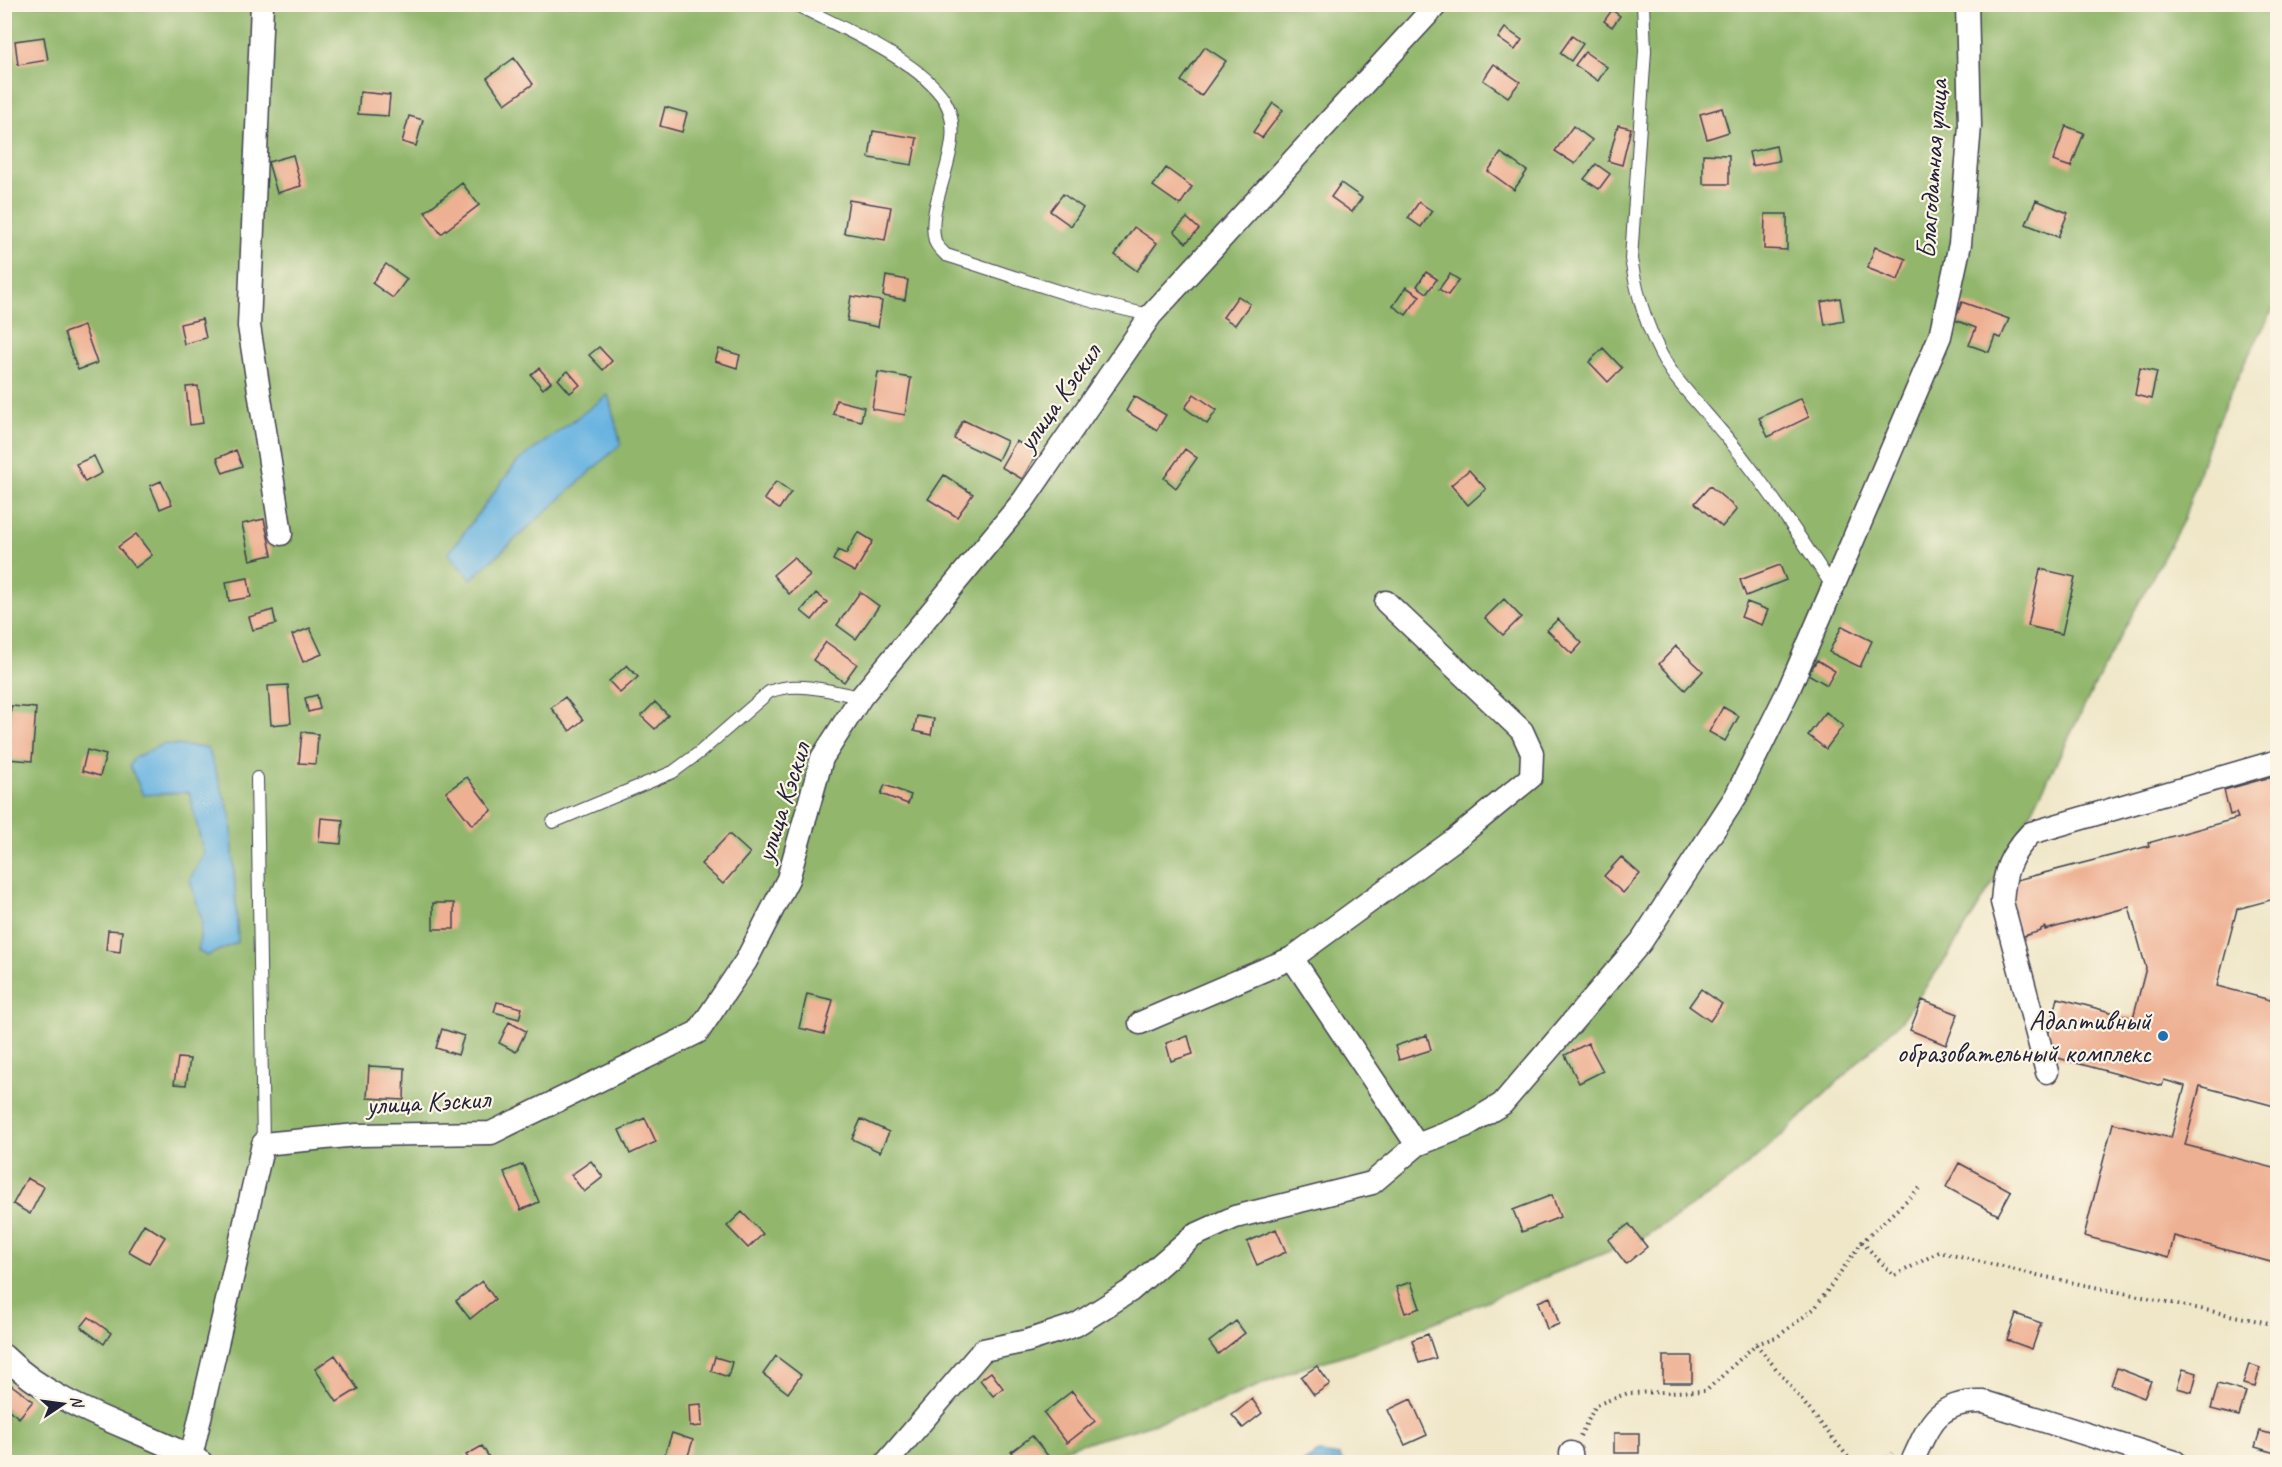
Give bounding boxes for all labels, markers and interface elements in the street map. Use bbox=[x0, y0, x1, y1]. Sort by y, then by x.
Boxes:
street label: Благодатная улица bbox=[1908, 76, 1955, 260]
street label: улица Кэскил bbox=[1008, 335, 1109, 460]
street label: улица Кэскил bbox=[746, 736, 819, 868]
place label: Адаптивный образовательный комплекс bbox=[1897, 1003, 2153, 1070]
marker: Адаптивный образовательный комплекс bbox=[2156, 1029, 2170, 1043]
street label: улица Кэскил bbox=[363, 1081, 493, 1122]
north arrow bbox=[33, 1374, 93, 1434]
text: N bbox=[66, 1394, 88, 1411]

